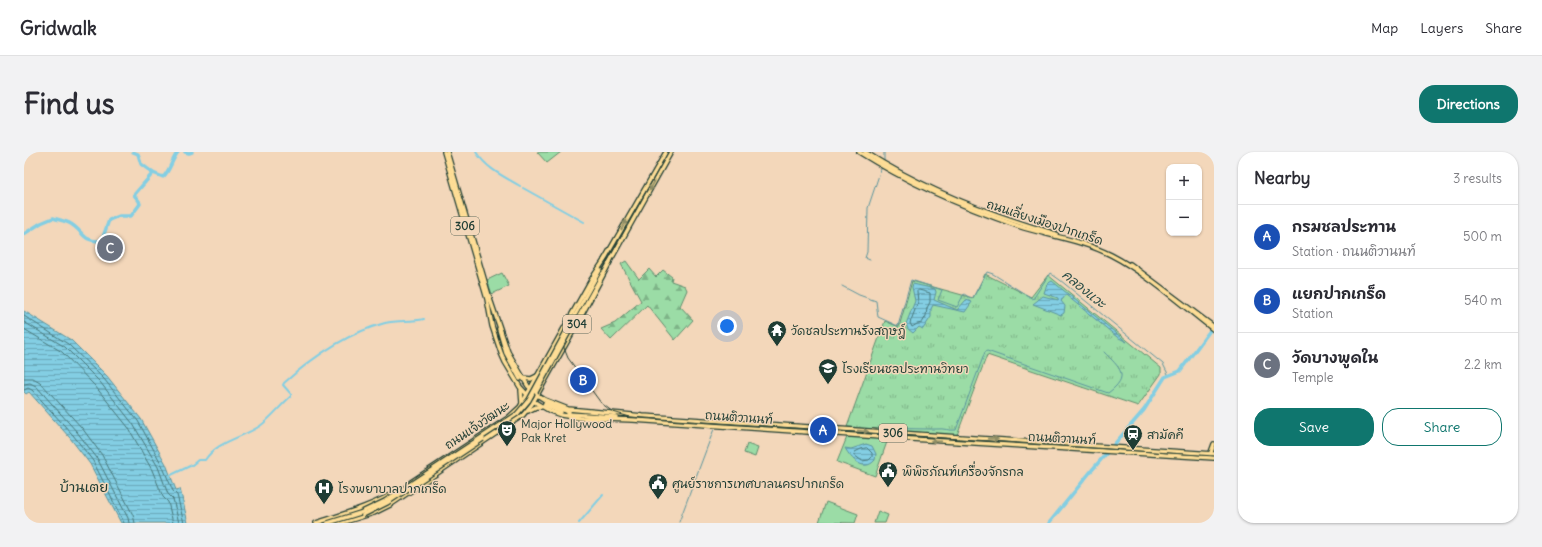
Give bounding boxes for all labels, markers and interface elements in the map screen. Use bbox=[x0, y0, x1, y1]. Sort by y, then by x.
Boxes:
text: Gridwalk bbox=[20, 16, 97, 40]
text: Map bbox=[1371, 19, 1398, 37]
text: Layers bbox=[1420, 19, 1463, 37]
text: Share bbox=[1485, 19, 1522, 37]
button: Directions bbox=[1419, 85, 1518, 123]
text: Find us bbox=[24, 86, 115, 122]
map controls bbox=[1166, 164, 1202, 236]
button: + bbox=[1166, 164, 1202, 200]
text: Nearby bbox=[1254, 167, 1310, 189]
text: 3 results bbox=[1453, 170, 1502, 187]
one-way arrow bbox=[649, 180, 656, 192]
street label: ถนนเลี่ยงเมืองปากเกร็ด bbox=[985, 193, 1106, 248]
button: − bbox=[1166, 200, 1202, 236]
road number: 306 bbox=[451, 217, 479, 235]
text: กรมชลประทาน bbox=[1292, 217, 1396, 236]
one-way arrow bbox=[620, 220, 627, 231]
text: A bbox=[1263, 228, 1271, 245]
text: 500 m bbox=[1463, 228, 1502, 245]
pin: C bbox=[97, 233, 123, 263]
text: Station · ถนนติวานนท์ bbox=[1292, 243, 1416, 260]
water label: คลองแวะ bbox=[1059, 266, 1110, 312]
text: แยกปากเกร็ด bbox=[1292, 284, 1386, 303]
text: B bbox=[1263, 292, 1271, 309]
text: 540 m bbox=[1464, 292, 1502, 309]
text: Station bbox=[1292, 305, 1333, 322]
road number: 304 bbox=[563, 315, 591, 333]
your location bbox=[717, 316, 737, 336]
temple icon: วัดชลประทานรังสฤษฎ์ bbox=[766, 319, 788, 347]
place label: วัดชลประทานรังสฤษฎ์ bbox=[791, 323, 906, 339]
text: วัดบางพูดใน bbox=[1292, 348, 1378, 367]
text: C bbox=[1263, 356, 1271, 373]
text: 2.2 km bbox=[1464, 356, 1502, 373]
school or university icon: โรงเรียนชลประทานวิทยา bbox=[817, 357, 839, 385]
place label: โรงเรียนชลประทานวิทยา bbox=[842, 361, 968, 376]
pin: B bbox=[570, 365, 596, 395]
text: Temple bbox=[1292, 369, 1334, 386]
street label: ถนนแจ้งวัฒนะ bbox=[442, 398, 513, 452]
street label: ถนนติวานนท์ bbox=[705, 407, 774, 427]
button: Save bbox=[1254, 408, 1374, 446]
button: Share bbox=[1382, 408, 1502, 446]
pin: A bbox=[810, 415, 836, 445]
place label: Major Hollywood Pak Kret bbox=[521, 416, 612, 445]
theatre icon: Major Hollywood Pak Kret bbox=[496, 419, 518, 447]
station icon: สามัคคี bbox=[1122, 423, 1144, 451]
road number: 306 bbox=[879, 424, 907, 442]
one-way arrow bbox=[857, 427, 869, 434]
place label: สามัคคี bbox=[1147, 427, 1184, 442]
street label: ถนนติวานนท์ bbox=[1028, 429, 1097, 447]
one-way arrow bbox=[987, 435, 999, 442]
one-way arrow bbox=[930, 437, 942, 444]
public building icon: พิพิธภัณฑ์เครื่องจักรกล bbox=[877, 460, 899, 488]
place label: พิพิธภัณฑ์เครื่องจักรกล bbox=[902, 461, 1024, 479]
public building icon: ศูนย์ราชการเทศบาลนครปากเกร็ด bbox=[647, 472, 669, 500]
place label: ศูนย์ราชการเทศบาลนครปากเกร็ด bbox=[672, 476, 844, 493]
hospital icon: โรงพยาบาลปากเกร็ด bbox=[313, 477, 335, 505]
district label: บ้านเตย bbox=[60, 478, 108, 496]
place label: โรงพยาบาลปากเกร็ด bbox=[338, 481, 447, 496]

